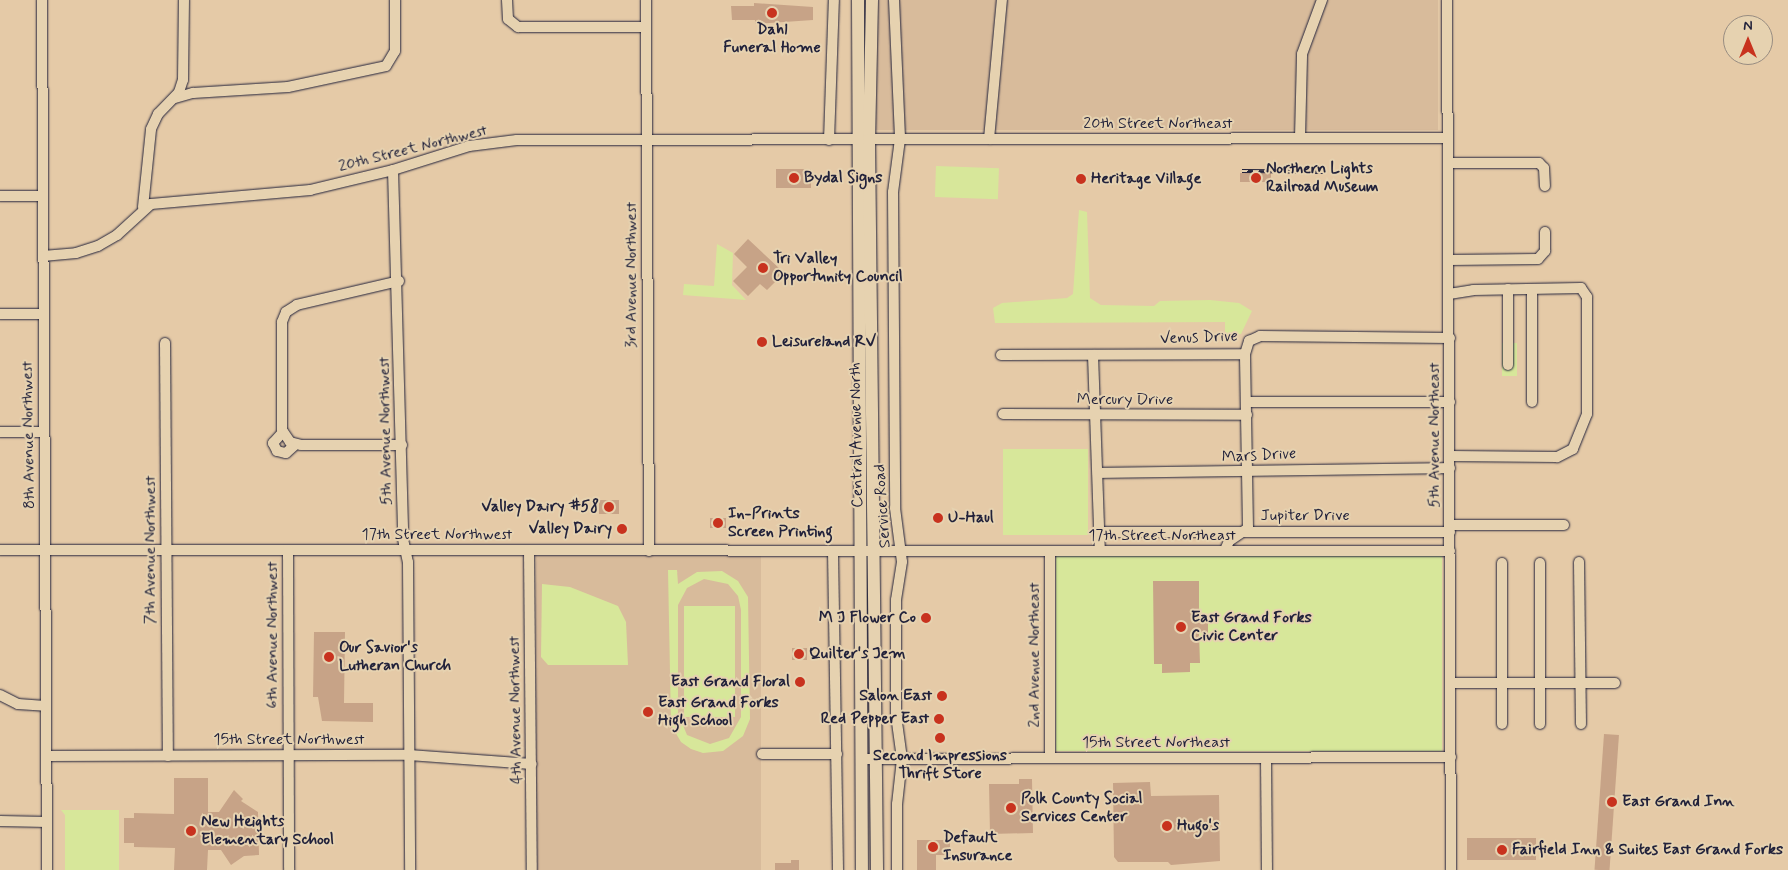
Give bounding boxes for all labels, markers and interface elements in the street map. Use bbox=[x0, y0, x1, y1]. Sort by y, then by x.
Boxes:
marker: Dahl Funeral Home bbox=[766, 7, 778, 19]
north arrow bbox=[1723, 15, 1773, 65]
text: N bbox=[1743, 17, 1753, 35]
place label: Dahl Funeral Home bbox=[724, 20, 820, 58]
street label: 20th Street Northeast bbox=[1084, 114, 1232, 134]
street label: 20th Street Northwest bbox=[337, 121, 489, 177]
place label: Northern Lights Railroad Museum bbox=[1266, 159, 1386, 197]
place label: Bydal Signs bbox=[804, 168, 887, 188]
place label: Heritage Village bbox=[1091, 169, 1199, 189]
marker: Bydal Signs bbox=[788, 172, 800, 184]
marker: Northern Lights Railroad Museum bbox=[1250, 172, 1262, 184]
marker: Heritage Village bbox=[1075, 173, 1087, 185]
street label: 3rd Avenue Northwest bbox=[622, 201, 642, 349]
place label: Tri Valley Opportunity Council bbox=[773, 249, 903, 287]
marker: Tri Valley Opportunity Council bbox=[757, 262, 769, 274]
street label: Venus Drive bbox=[1160, 327, 1238, 349]
place label: Leisureland RV bbox=[772, 332, 874, 352]
marker: Leisureland RV bbox=[756, 336, 768, 348]
street label: 5th Avenue Northwest bbox=[375, 356, 397, 506]
street label: Central Avenue North bbox=[846, 360, 868, 510]
street label: 8th Avenue Northwest bbox=[18, 361, 40, 509]
street label: 5th Avenue Northeast bbox=[1425, 362, 1445, 508]
street label: Mercury Drive bbox=[1077, 390, 1173, 410]
street label: Mars Drive bbox=[1221, 444, 1297, 468]
street label: Service Road bbox=[870, 463, 896, 549]
street label: 7th Avenue Northwest bbox=[141, 475, 161, 625]
place label: Valley Dairy #58 bbox=[483, 497, 599, 517]
marker: Valley Dairy #58 bbox=[603, 501, 615, 513]
place label: In-Prints Screen Printing bbox=[728, 504, 836, 542]
street label: Jupiter Drive bbox=[1261, 506, 1349, 526]
place label: U-Haul bbox=[948, 508, 994, 528]
marker: U-Haul bbox=[932, 512, 944, 524]
marker: In-Prints Screen Printing bbox=[712, 517, 724, 529]
place label: Valley Dairy bbox=[530, 519, 612, 539]
marker: Valley Dairy bbox=[616, 523, 628, 535]
street label: 17th Street Northwest bbox=[362, 525, 512, 545]
street label: 17th Street Northeast bbox=[1088, 526, 1236, 546]
street label: 6th Avenue Northwest bbox=[263, 561, 283, 709]
street label: 2nd Avenue Northeast bbox=[1025, 582, 1045, 728]
place label: M J Flower Co bbox=[816, 608, 916, 628]
place label: East Grand Forks Civic Center bbox=[1191, 608, 1310, 646]
marker: M J Flower Co bbox=[920, 612, 932, 624]
marker: East Grand Forks Civic Center bbox=[1175, 621, 1187, 633]
street label: 4th Avenue Northwest bbox=[505, 635, 527, 785]
place label: Our Savior's Lutheran Church bbox=[339, 638, 455, 676]
place label: Quilter's Jem bbox=[809, 644, 905, 664]
marker: Quilter's Jem bbox=[793, 648, 805, 660]
marker: Our Savior's Lutheran Church bbox=[323, 651, 335, 663]
place label: East Grand Floral bbox=[670, 672, 790, 692]
marker: East Grand Floral bbox=[794, 676, 806, 688]
place label: Salon East bbox=[859, 686, 932, 706]
marker: Salon East bbox=[936, 690, 948, 702]
place label: East Grand Forks High School bbox=[658, 693, 777, 731]
marker: East Grand Forks High School bbox=[642, 706, 654, 718]
place label: Red Pepper East bbox=[824, 709, 929, 729]
marker: Red Pepper East bbox=[933, 713, 945, 725]
street label: 15th Street Northwest bbox=[214, 730, 364, 750]
marker: Second Impressions Thrift Store bbox=[934, 732, 946, 744]
street label: 15th Street Northeast bbox=[1082, 733, 1230, 753]
place label: Second Impressions Thrift Store bbox=[869, 746, 1011, 784]
place label: Polk County Social Services Center bbox=[1021, 789, 1144, 827]
place label: East Grand Inn bbox=[1622, 792, 1730, 812]
marker: East Grand Inn bbox=[1606, 796, 1618, 808]
marker: Polk County Social Services Center bbox=[1005, 802, 1017, 814]
place label: New Heights Elementary School bbox=[201, 812, 334, 850]
place label: Hugo's bbox=[1177, 816, 1219, 836]
marker: Hugo's bbox=[1161, 820, 1173, 832]
marker: New Heights Elementary School bbox=[185, 825, 197, 837]
place label: Default Insurance bbox=[943, 828, 1012, 866]
place label: Fairfield Inn & Suites East Grand Forks bbox=[1512, 840, 1777, 860]
marker: Default Insurance bbox=[927, 841, 939, 853]
marker: Fairfield Inn & Suites East Grand Forks bbox=[1496, 844, 1508, 856]

